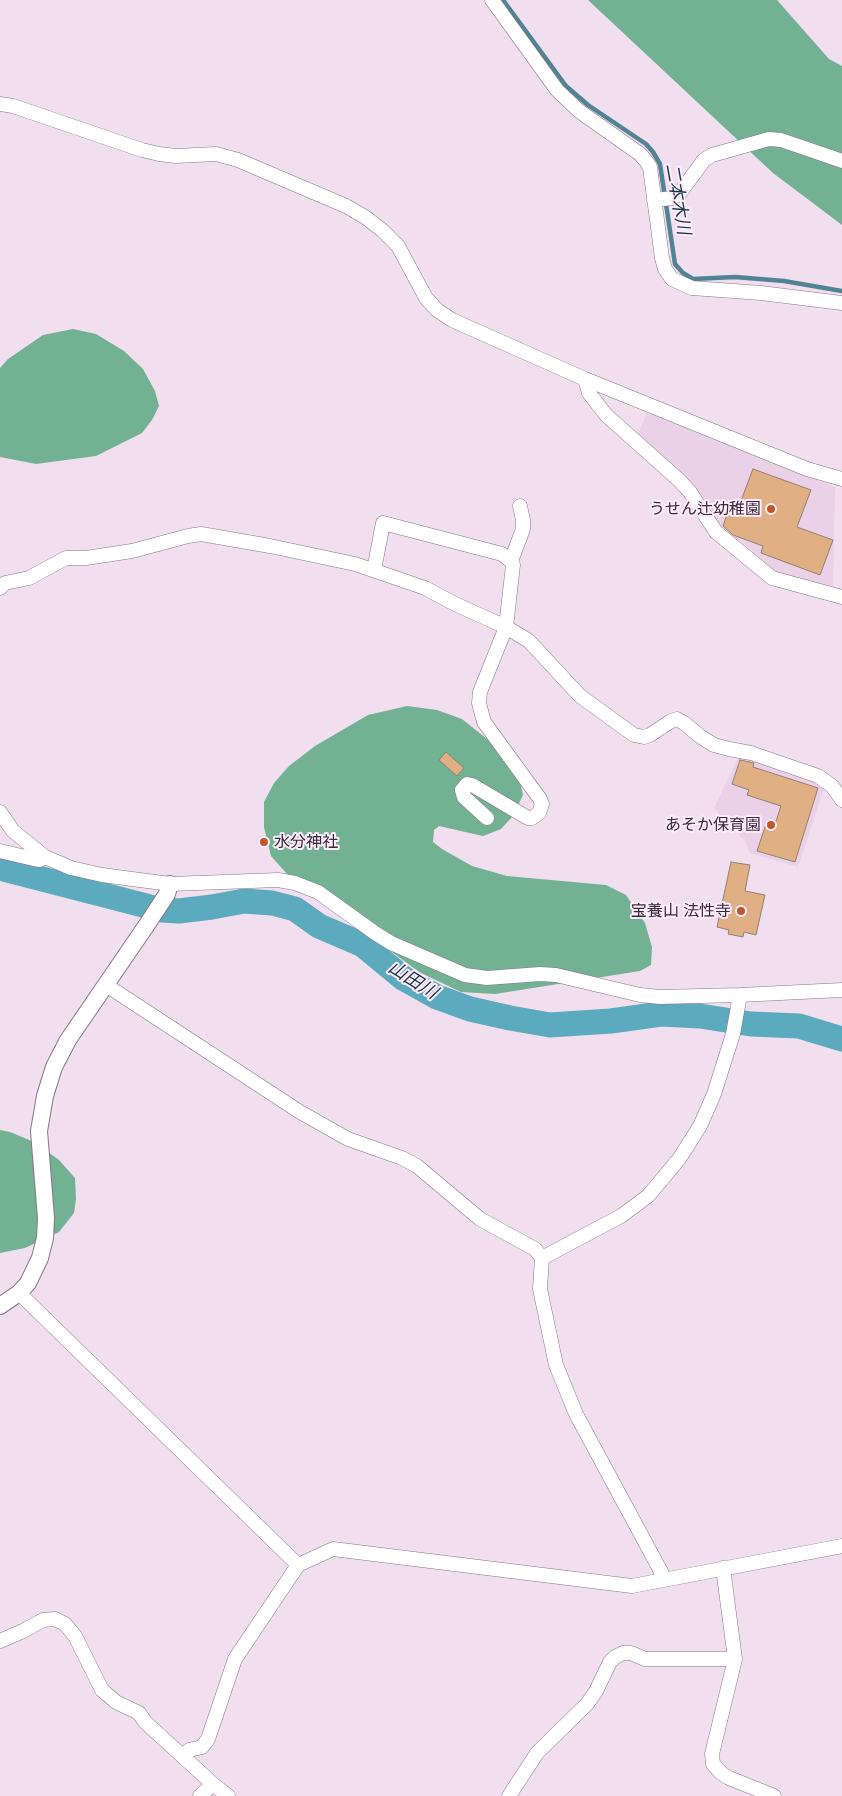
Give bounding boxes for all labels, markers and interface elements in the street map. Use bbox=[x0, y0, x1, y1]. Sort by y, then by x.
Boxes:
water label: 二本木川 bbox=[661, 162, 695, 236]
place label: うせん辻幼稚園 bbox=[649, 499, 761, 519]
marker: うせん辻幼稚園 bbox=[765, 503, 777, 515]
place label: あそか保育園 bbox=[665, 815, 761, 835]
marker: あそか保育園 bbox=[765, 819, 777, 831]
place label: 水分神社 bbox=[274, 832, 338, 852]
marker: 水分神社 bbox=[258, 836, 270, 848]
place label: 宝養山 法性寺 bbox=[631, 901, 731, 921]
marker: 宝養山 法性寺 bbox=[735, 905, 747, 917]
water label: 山田川 bbox=[384, 957, 442, 1003]

